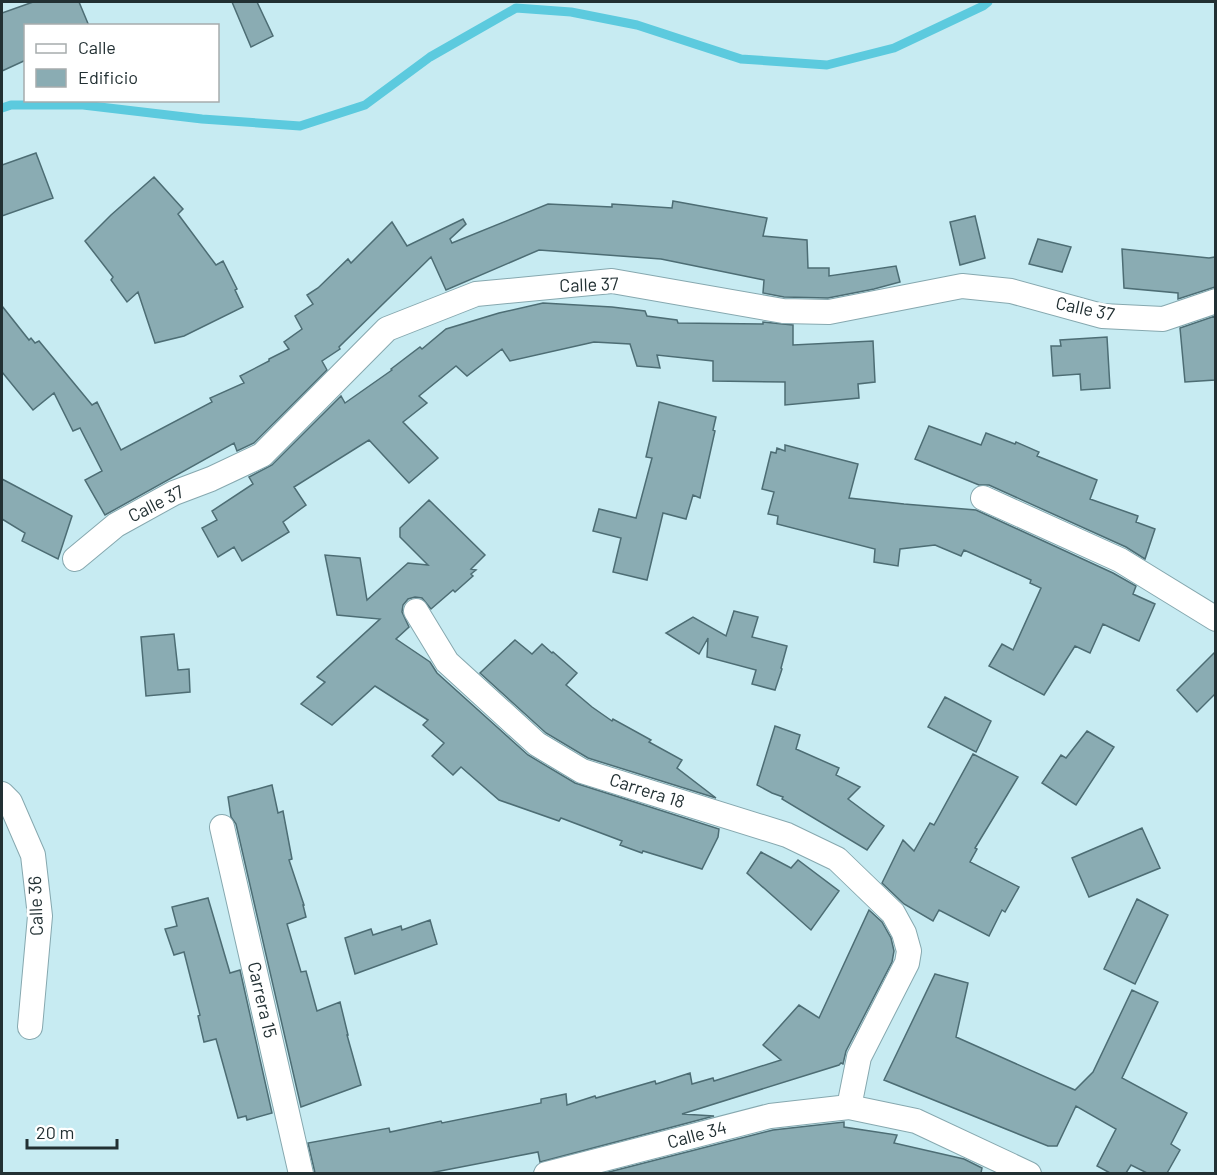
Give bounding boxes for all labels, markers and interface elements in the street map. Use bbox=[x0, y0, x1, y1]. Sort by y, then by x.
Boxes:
legend bbox=[24, 24, 219, 102]
text: Calle bbox=[78, 36, 116, 58]
text: Edificio bbox=[78, 66, 138, 88]
street label: Calle 37 bbox=[559, 272, 619, 296]
street label: Calle 37 bbox=[1054, 291, 1117, 325]
street label: Calle 37 bbox=[124, 480, 187, 526]
street label: Carrera 18 bbox=[607, 768, 688, 813]
street label: Calle 36 bbox=[23, 876, 47, 936]
street label: Carrera 15 bbox=[244, 960, 282, 1040]
scale bar bbox=[27, 1112, 117, 1150]
street label: Calle 34 bbox=[665, 1116, 729, 1153]
text: 20 m bbox=[36, 1121, 74, 1143]

